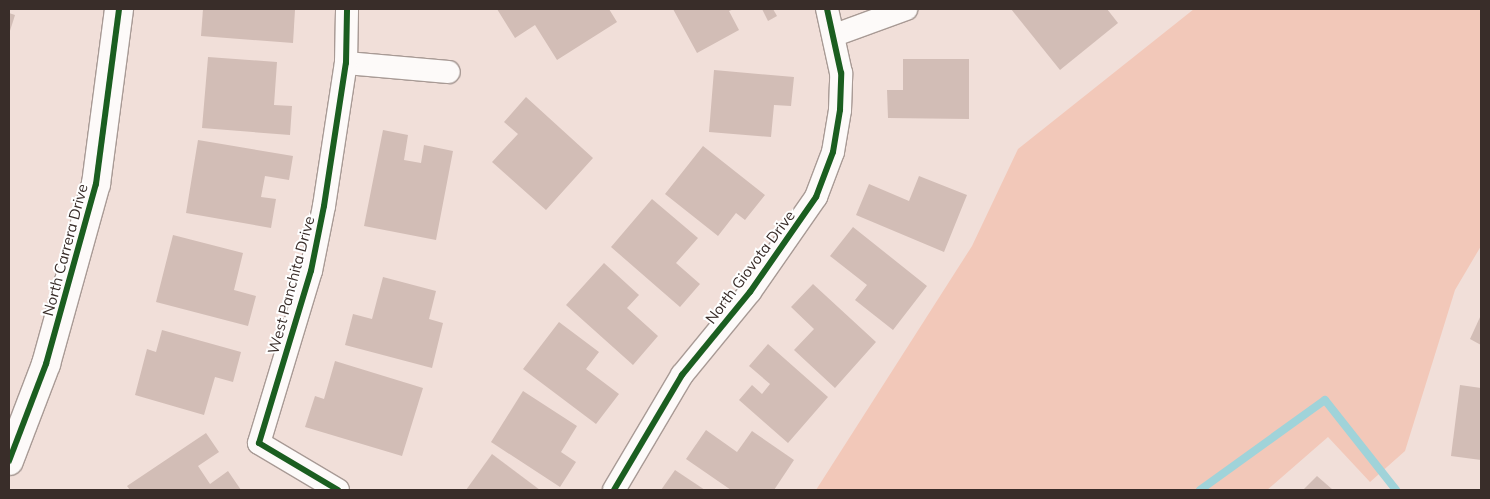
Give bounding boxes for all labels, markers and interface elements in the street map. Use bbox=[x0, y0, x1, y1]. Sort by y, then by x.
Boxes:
street label: North Carrera Drive bbox=[39, 182, 91, 318]
street label: North Giovota Drive bbox=[701, 207, 799, 327]
street label: West Panchita Drive bbox=[264, 214, 318, 356]

